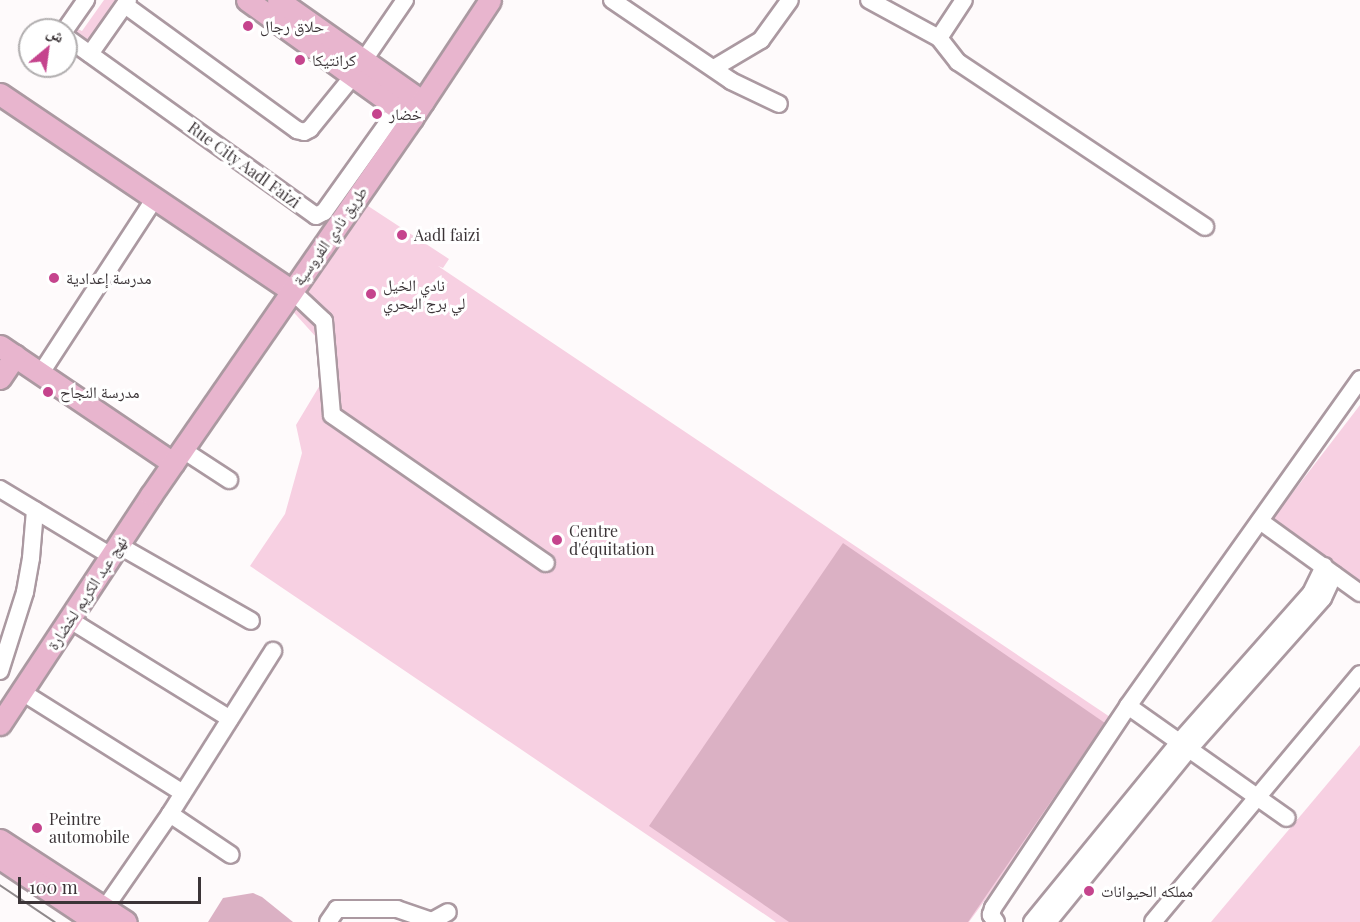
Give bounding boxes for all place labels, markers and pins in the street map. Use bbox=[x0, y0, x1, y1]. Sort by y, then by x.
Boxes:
place label: حلاق رجال bbox=[260, 16, 324, 36]
marker: حلاق رجال bbox=[241, 19, 255, 33]
place label: كرانتيكا bbox=[312, 50, 356, 70]
marker: كرانتيكا bbox=[293, 53, 307, 67]
place label: خضار bbox=[389, 104, 422, 124]
marker: خضار bbox=[370, 107, 384, 121]
place label: Aadl faizi bbox=[414, 225, 480, 245]
marker: Aadl faizi bbox=[395, 228, 409, 242]
place label: مدرسة إعدادية bbox=[66, 268, 151, 288]
marker: مدرسة إعدادية bbox=[47, 271, 61, 285]
place label: نادي الخيل لي برج البحري bbox=[383, 275, 465, 313]
marker: نادي الخيل لي برج البحري bbox=[364, 287, 378, 301]
place label: مدرسة النجاح bbox=[60, 382, 140, 402]
marker: مدرسة النجاح bbox=[41, 385, 55, 399]
place label: Centre d'équitation bbox=[569, 521, 654, 559]
marker: Centre d'équitation bbox=[550, 533, 564, 547]
place label: Peintre automobile bbox=[49, 809, 130, 847]
marker: Peintre automobile bbox=[30, 821, 44, 835]
place label: مملكه الحيوانات bbox=[1101, 881, 1193, 901]
marker: مملكه الحيوانات bbox=[1082, 884, 1096, 898]

